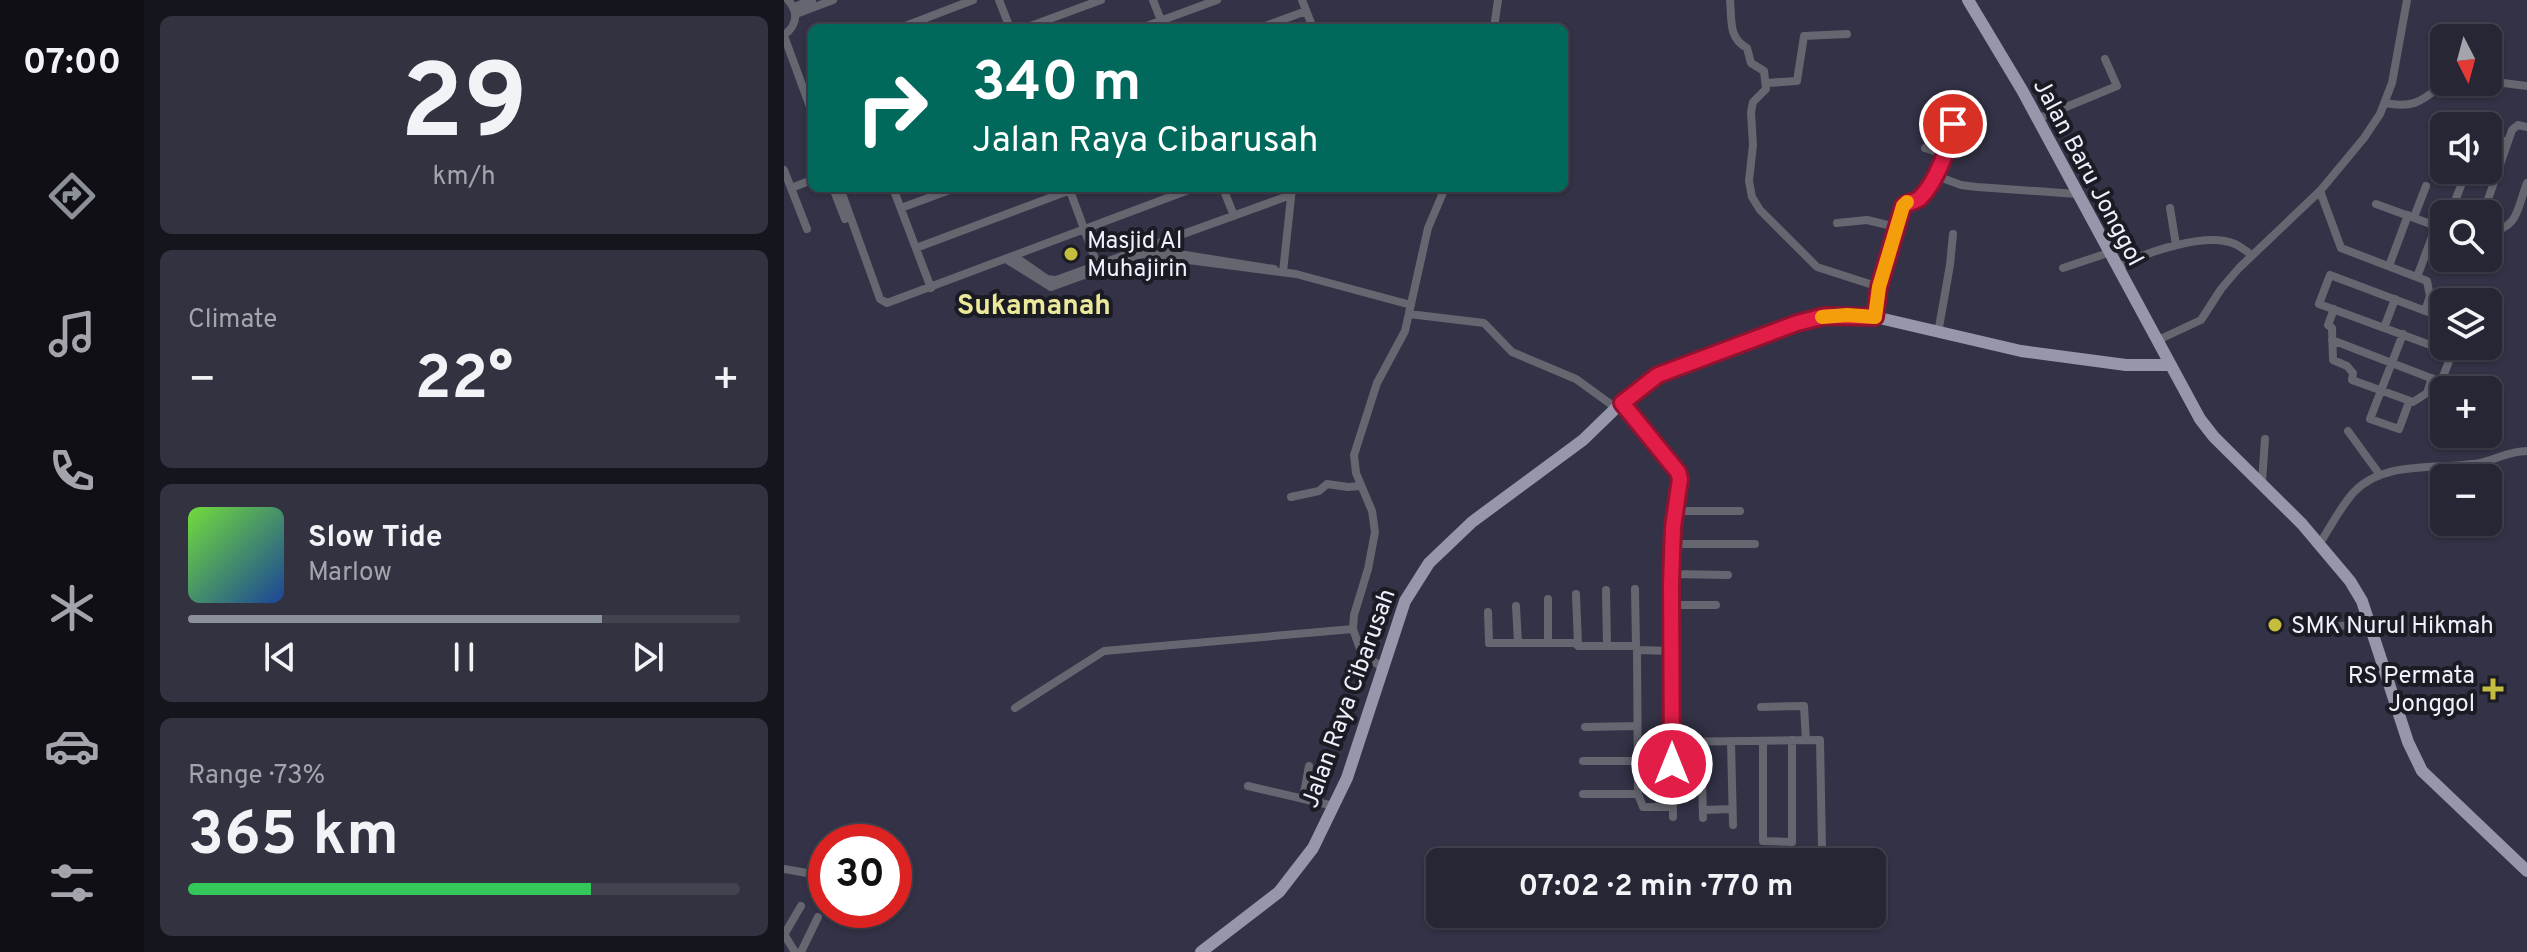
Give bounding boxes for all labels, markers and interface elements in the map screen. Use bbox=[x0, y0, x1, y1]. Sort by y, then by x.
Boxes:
north arrow bbox=[2430, 24, 2502, 96]
map controls bbox=[2430, 24, 2502, 536]
text: 07:00 bbox=[23, 41, 121, 87]
text: 29 bbox=[400, 43, 528, 175]
text: 340 m bbox=[972, 50, 1141, 120]
icon: right bbox=[840, 56, 944, 160]
street label: Jalan Baru Jonggol bbox=[2025, 74, 2149, 272]
pin bbox=[1919, 90, 1987, 158]
icon: arrive bbox=[1931, 102, 1975, 146]
button: sound bbox=[2430, 112, 2502, 184]
text: Jalan Raya Cibarusah bbox=[972, 119, 1319, 165]
text: km/h bbox=[432, 161, 496, 194]
icon: directions bbox=[44, 168, 100, 224]
button: search bbox=[2430, 200, 2502, 272]
place label: Masjid Al Muhajirin bbox=[1087, 227, 1188, 285]
marker: Masjid Al Muhajirin bbox=[1062, 245, 1080, 263]
button: layers bbox=[2430, 288, 2502, 360]
district label: Sukamanah bbox=[957, 289, 1111, 325]
text: Climate bbox=[188, 304, 277, 337]
icon: music bbox=[44, 306, 100, 362]
text: 22° bbox=[415, 344, 513, 420]
text: − bbox=[188, 354, 216, 410]
text: + bbox=[712, 354, 740, 410]
button: + bbox=[2430, 376, 2502, 448]
icon: phone bbox=[44, 443, 100, 499]
button: − bbox=[2430, 464, 2502, 536]
text: Slow Tide bbox=[308, 520, 442, 557]
text: Marlow bbox=[308, 557, 392, 590]
icon: climate bbox=[44, 580, 100, 636]
street label: Jalan Raya Cibarusah bbox=[1296, 585, 1403, 812]
place label: SMK Nurul Hikmah bbox=[2291, 612, 2494, 642]
marker: SMK Nurul Hikmah bbox=[2266, 616, 2284, 634]
icon: previous bbox=[258, 635, 302, 679]
icon: pause bbox=[442, 635, 486, 679]
icon: next bbox=[626, 635, 670, 679]
place label: RS Permata Jonggol bbox=[2348, 662, 2475, 720]
marker: RS Permata Jonggol bbox=[2482, 678, 2504, 700]
icon: car bbox=[44, 718, 100, 774]
position arrow bbox=[1630, 722, 1714, 806]
text: Range · 73% bbox=[188, 760, 325, 793]
text: 365 km bbox=[188, 800, 399, 876]
speed limit sign: 30 bbox=[808, 824, 912, 928]
icon: filters bbox=[44, 855, 100, 911]
text: 07:02 · 2 min · 770 m bbox=[1519, 869, 1793, 906]

